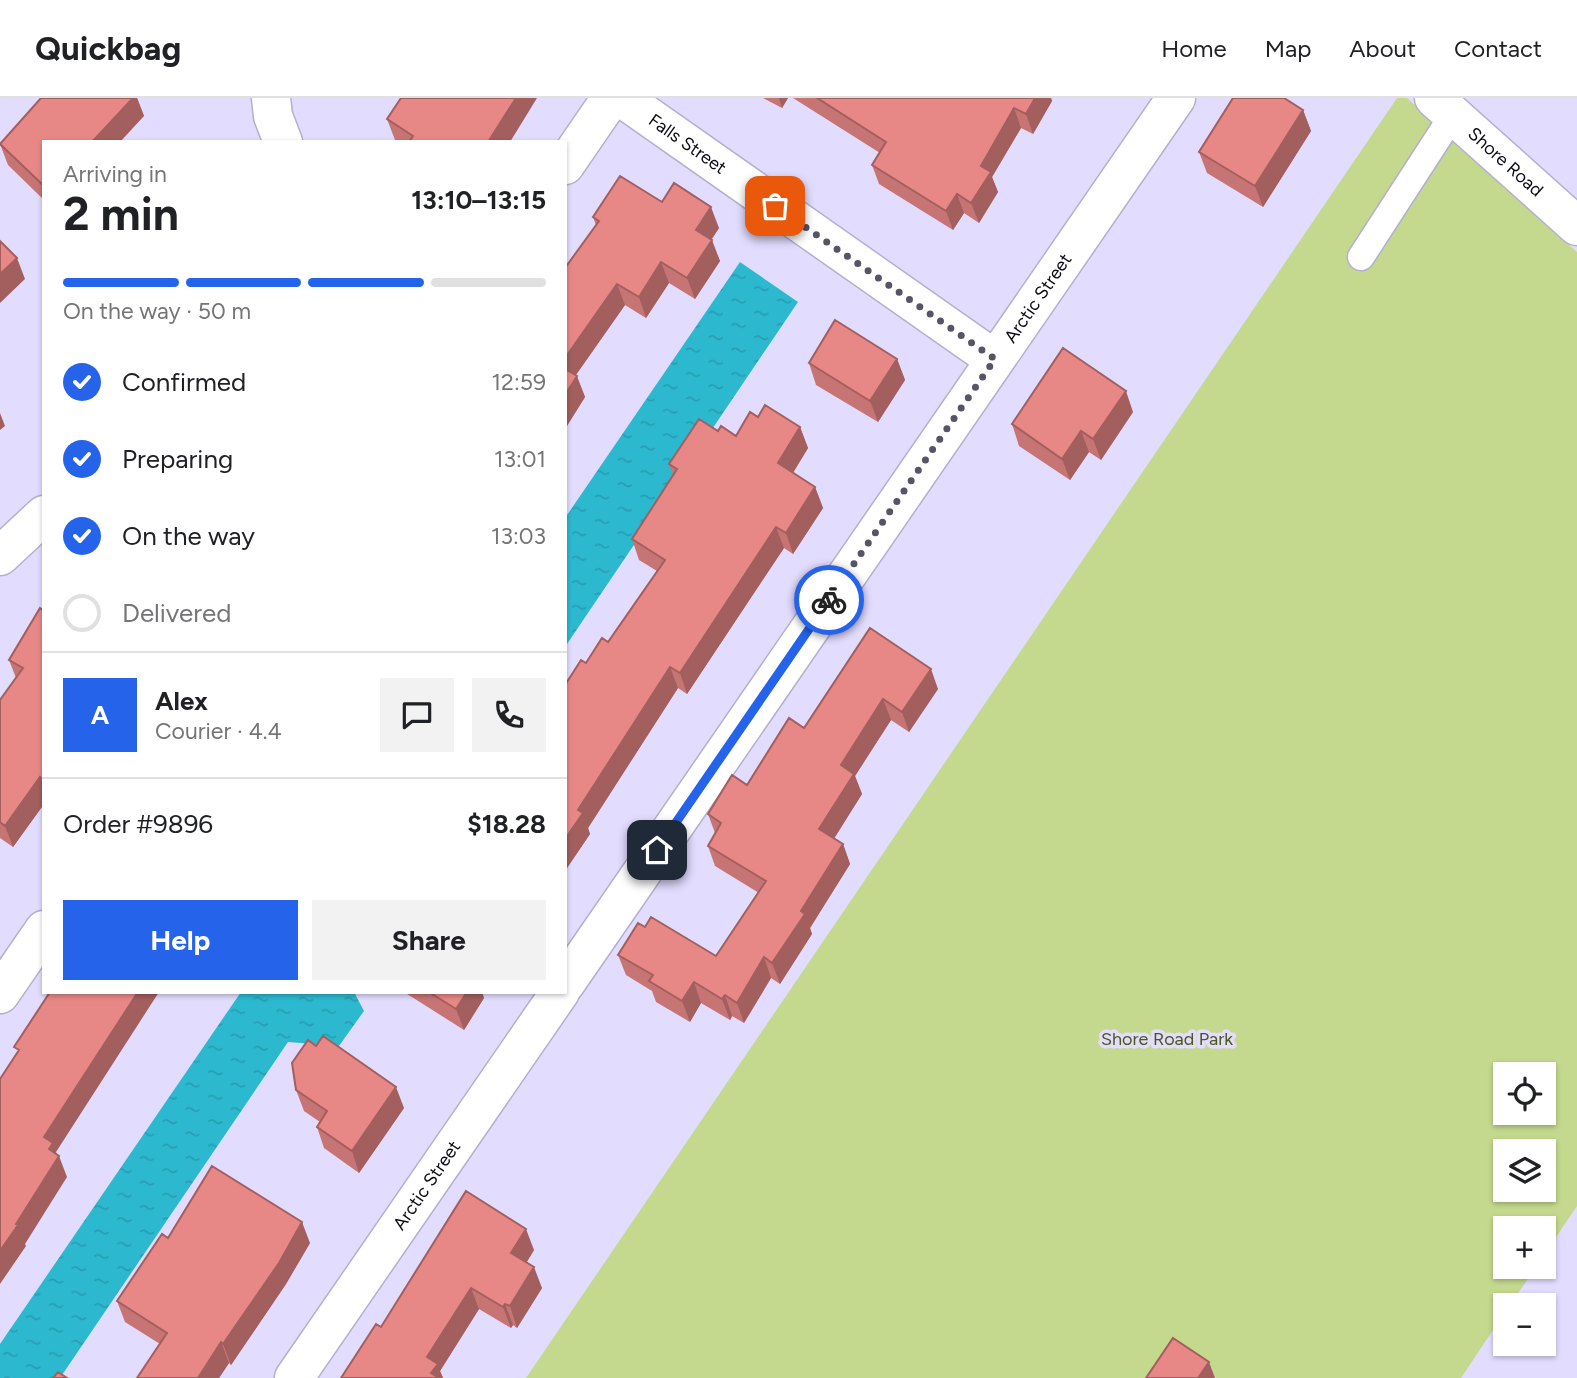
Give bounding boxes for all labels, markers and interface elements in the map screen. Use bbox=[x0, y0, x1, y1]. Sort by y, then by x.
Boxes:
text: Quickbag bbox=[35, 29, 181, 68]
text: Home bbox=[1161, 34, 1227, 63]
text: Map bbox=[1265, 34, 1311, 63]
text: About bbox=[1349, 34, 1416, 63]
text: Contact bbox=[1454, 34, 1542, 63]
street label: Falls Street bbox=[644, 109, 731, 179]
street label: Shore Road bbox=[1463, 123, 1548, 201]
text: Arriving in bbox=[63, 160, 167, 188]
pin bbox=[745, 176, 805, 236]
text: 13:10–13:15 bbox=[411, 184, 546, 216]
text: 2 min bbox=[63, 186, 179, 242]
icon: bag bbox=[756, 187, 794, 225]
street label: Arctic Street bbox=[999, 249, 1076, 347]
text: On the way · 50 m bbox=[63, 297, 251, 325]
icon: check bbox=[63, 363, 101, 401]
text: Confirmed bbox=[122, 366, 246, 398]
text: 12:59 bbox=[492, 368, 546, 396]
icon: check bbox=[63, 440, 101, 478]
text: Preparing bbox=[122, 443, 233, 475]
text: 13:01 bbox=[494, 445, 546, 473]
icon: check bbox=[63, 517, 101, 555]
text: On the way bbox=[122, 520, 255, 552]
text: 13:03 bbox=[491, 522, 546, 550]
courier bbox=[794, 565, 864, 635]
icon: bike bbox=[810, 581, 848, 619]
text: Delivered bbox=[122, 597, 231, 629]
button: chat bbox=[380, 678, 454, 752]
button: phone bbox=[472, 678, 546, 752]
text: Alex bbox=[155, 685, 208, 717]
text: A bbox=[91, 699, 109, 731]
text: Courier · 4.4 bbox=[155, 717, 282, 745]
text: Order #9896 bbox=[63, 808, 213, 840]
text: $18.28 bbox=[467, 808, 546, 840]
pin bbox=[627, 820, 687, 880]
icon: home bbox=[638, 831, 676, 869]
button: Help bbox=[63, 900, 298, 980]
button: Share bbox=[312, 900, 546, 980]
park label: Shore Road Park bbox=[1101, 1028, 1233, 1050]
map controls bbox=[1493, 1062, 1556, 1356]
button: locate bbox=[1493, 1062, 1556, 1125]
street label: Arctic Street bbox=[388, 1136, 465, 1234]
button: layers bbox=[1493, 1139, 1556, 1202]
button: + bbox=[1493, 1216, 1556, 1279]
button: − bbox=[1493, 1293, 1556, 1356]

